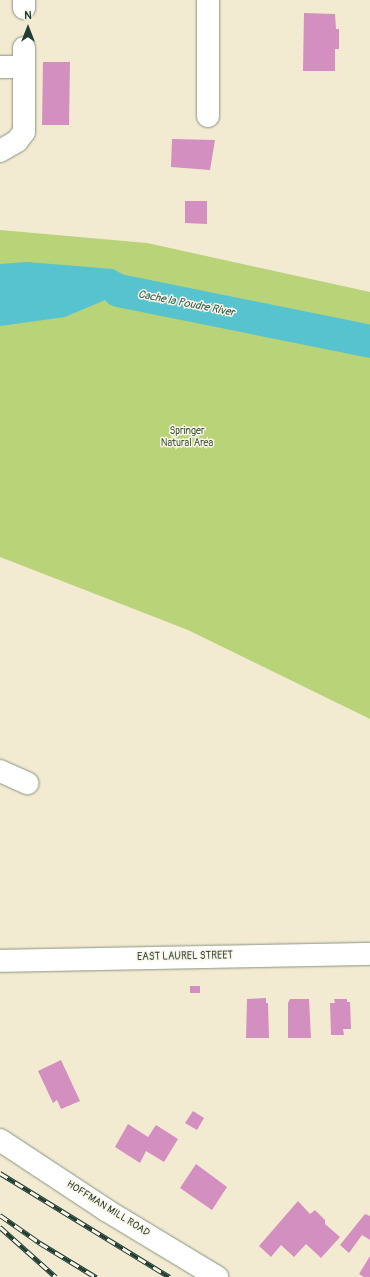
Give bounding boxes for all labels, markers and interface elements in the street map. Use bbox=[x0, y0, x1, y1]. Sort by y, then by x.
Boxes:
north arrow bbox=[8, 8, 48, 48]
text: N bbox=[24, 9, 32, 22]
water label: Cache la Poudre River bbox=[137, 288, 235, 320]
park label: Springer Natural Area bbox=[161, 425, 213, 448]
street label: EAST LAUREL STREET bbox=[137, 950, 233, 964]
street label: HOFFMAN MILL ROAD bbox=[64, 1179, 152, 1239]

